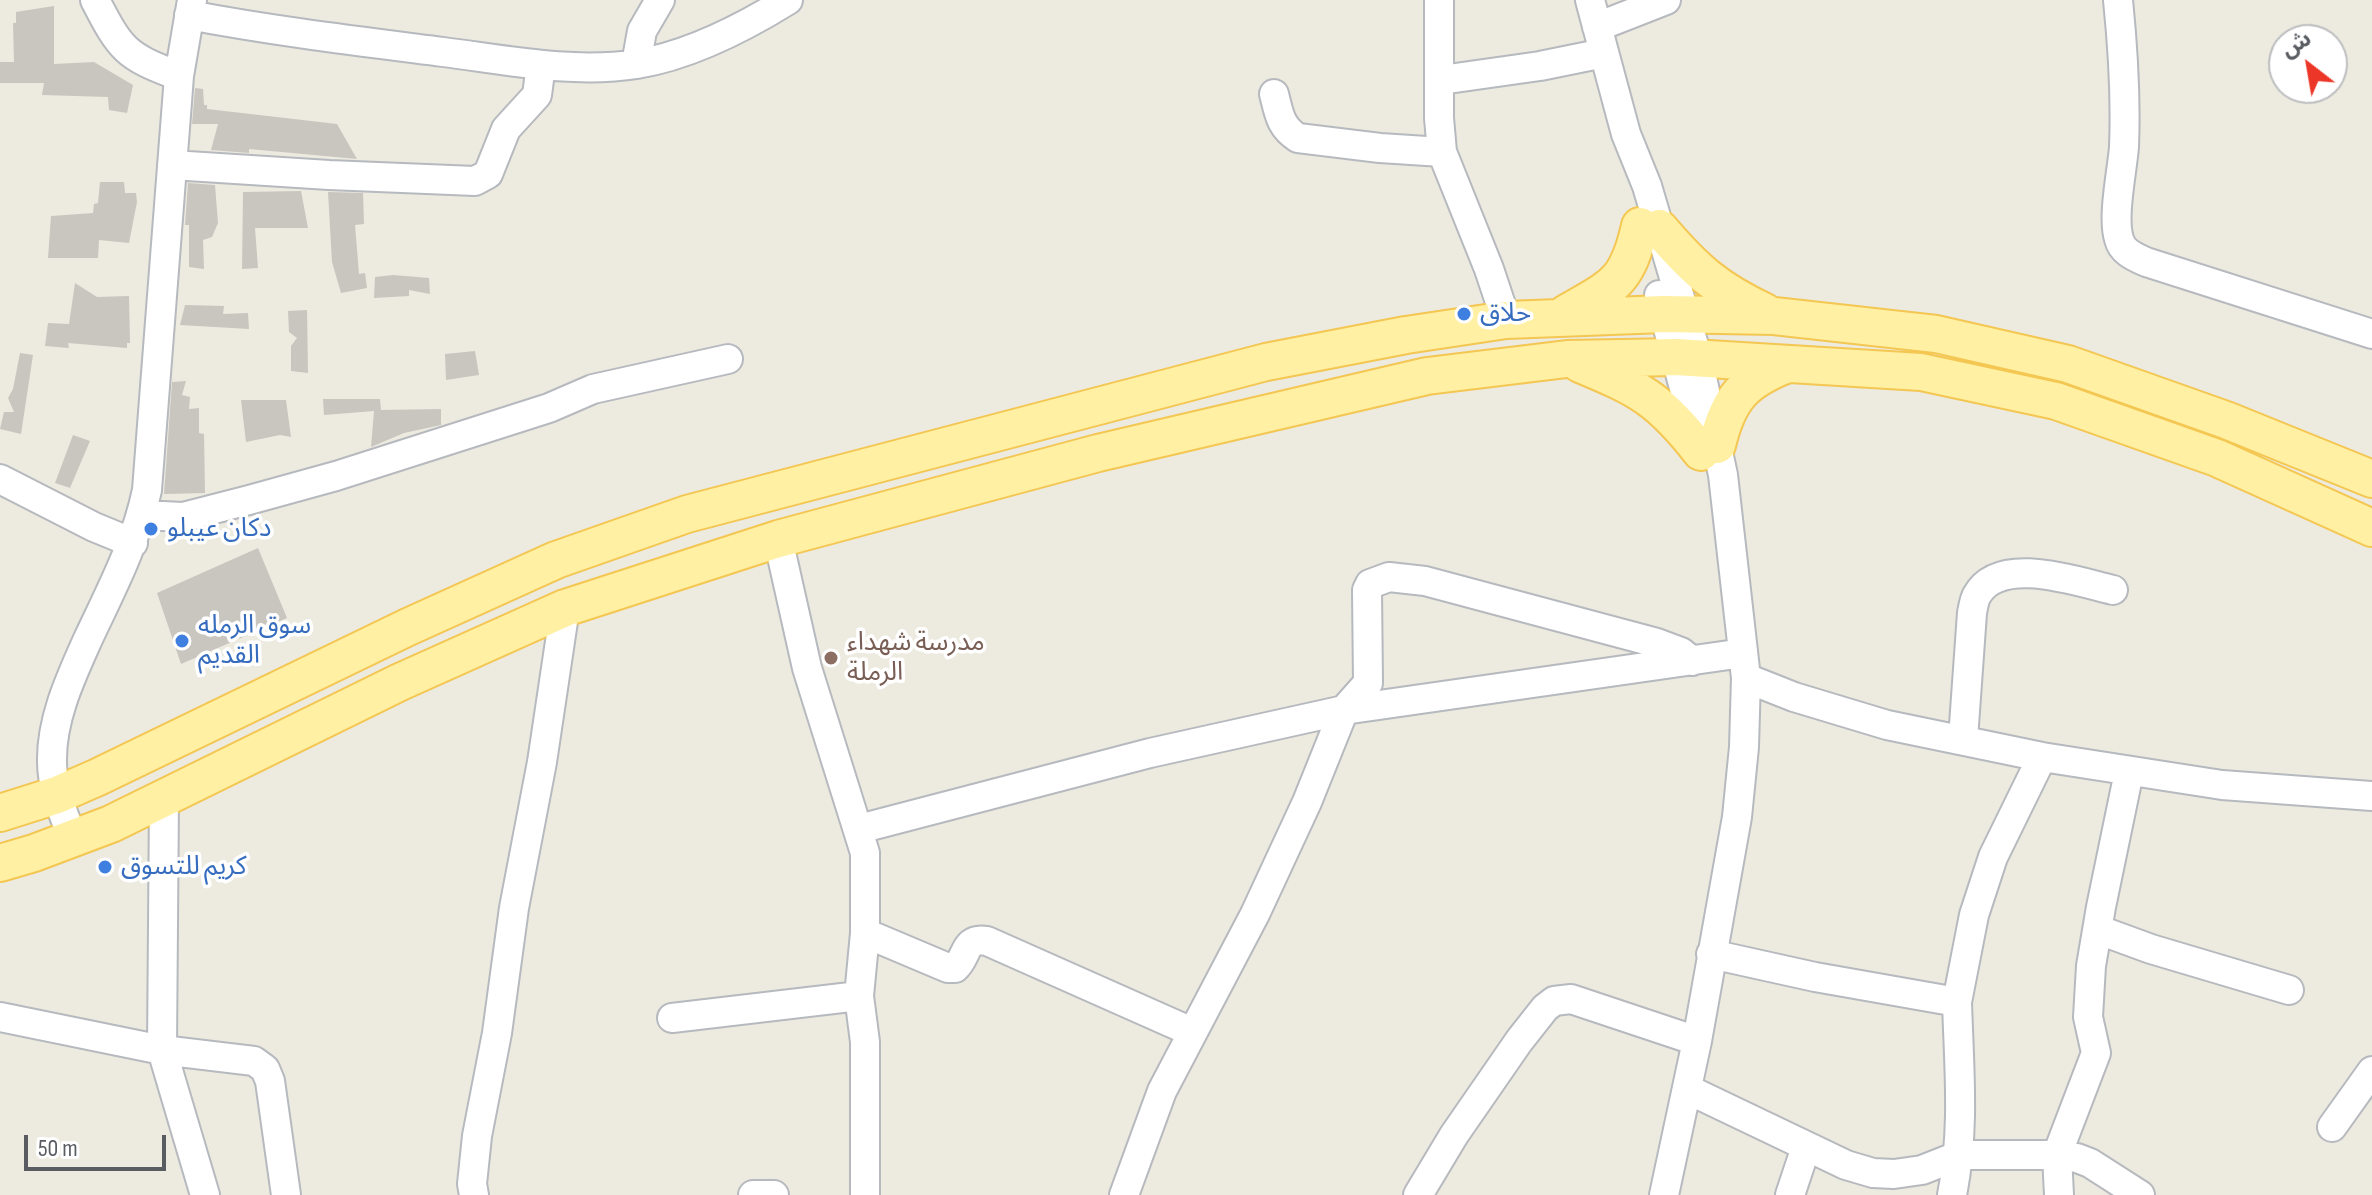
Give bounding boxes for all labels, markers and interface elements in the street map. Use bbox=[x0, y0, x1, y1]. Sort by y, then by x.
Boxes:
north arrow bbox=[2268, 24, 2348, 104]
text: ش bbox=[2277, 25, 2316, 64]
place label: حلاق bbox=[1480, 298, 1531, 330]
marker: حلاق bbox=[1455, 305, 1473, 323]
place label: دكان عيبلو bbox=[167, 513, 271, 545]
marker: دكان عيبلو bbox=[142, 520, 160, 538]
place label: سوق الرمله القديم bbox=[198, 610, 311, 672]
place label: مدرسة شهداء الرملة bbox=[847, 627, 985, 688]
marker: سوق الرمله القديم bbox=[173, 632, 191, 650]
marker: مدرسة شهداء الرملة bbox=[822, 649, 840, 667]
place label: كريم للتسوق bbox=[121, 851, 247, 883]
marker: كريم للتسوق bbox=[96, 858, 114, 876]
scale bar bbox=[28, 1119, 170, 1169]
text: 50 m bbox=[38, 1134, 78, 1163]

